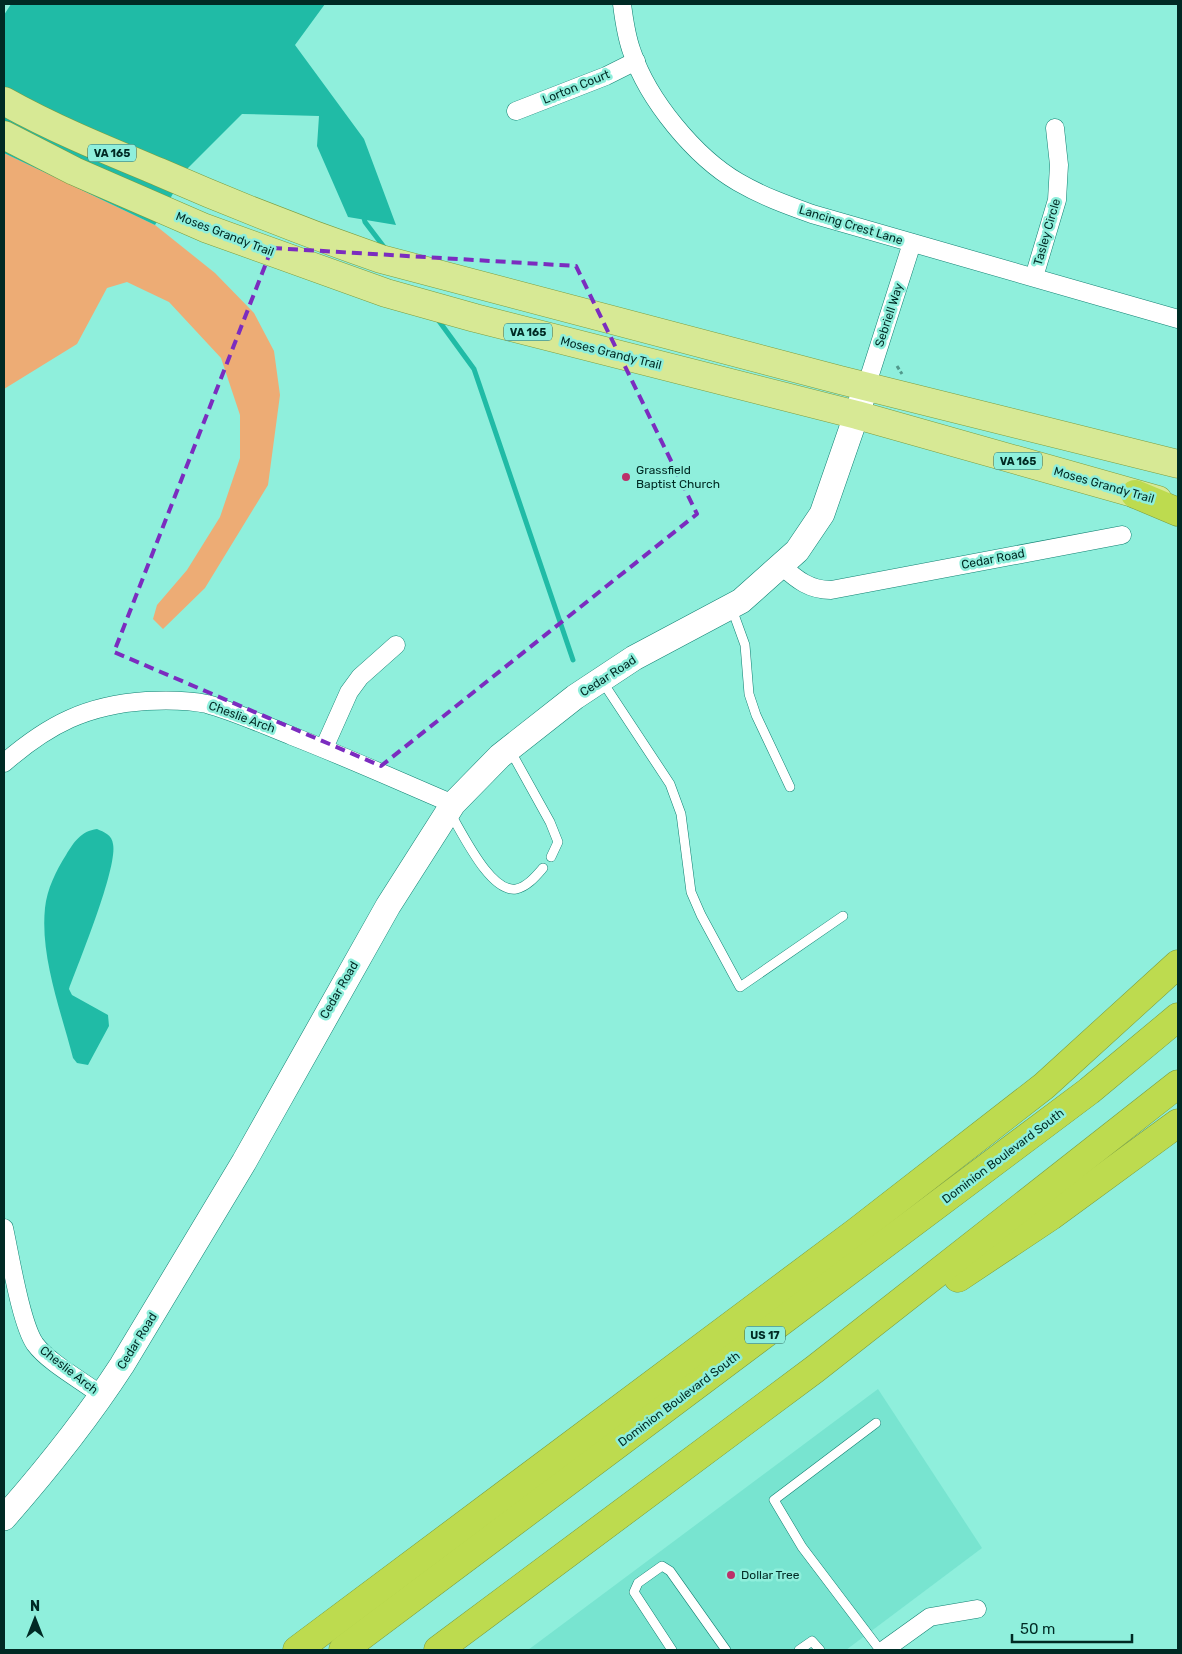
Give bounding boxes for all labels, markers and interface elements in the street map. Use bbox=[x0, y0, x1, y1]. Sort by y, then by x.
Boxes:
street label: Lorton Court bbox=[540, 67, 612, 107]
road number: VA 165 bbox=[88, 144, 136, 162]
street label: Tasley Circle bbox=[1031, 197, 1063, 267]
street label: Lancing Crest Lane bbox=[797, 203, 905, 248]
street label: Moses Grandy Trail bbox=[174, 209, 276, 259]
street label: Sebriell Way bbox=[872, 281, 906, 349]
road number: VA 165 bbox=[504, 324, 552, 341]
street label: Moses Grandy Trail bbox=[559, 334, 663, 372]
road number: VA 165 bbox=[994, 452, 1042, 470]
place label: Grassfield Baptist Church bbox=[636, 463, 720, 491]
street label: Moses Grandy Trail bbox=[1052, 464, 1156, 506]
marker: Grassfield Baptist Church bbox=[620, 471, 632, 483]
street label: Cedar Road bbox=[960, 546, 1026, 572]
street label: Cedar Road bbox=[577, 653, 639, 699]
street label: Cheslie Arch bbox=[207, 698, 277, 736]
street label: Cedar Road bbox=[317, 959, 361, 1021]
street label: Dominion Boulevard South bbox=[939, 1106, 1067, 1206]
street label: Cedar Road bbox=[114, 1310, 160, 1372]
road number: US 17 bbox=[745, 1326, 785, 1344]
street label: Cheslie Arch bbox=[37, 1343, 101, 1397]
street label: Dominion Boulevard South bbox=[615, 1349, 743, 1449]
place label: Dollar Tree bbox=[741, 1568, 800, 1582]
marker: Dollar Tree bbox=[725, 1569, 737, 1581]
north arrow bbox=[10, 1594, 60, 1644]
text: N bbox=[30, 1598, 40, 1615]
scale bar bbox=[1012, 1612, 1132, 1644]
text: 50 m bbox=[1020, 1620, 1055, 1638]

